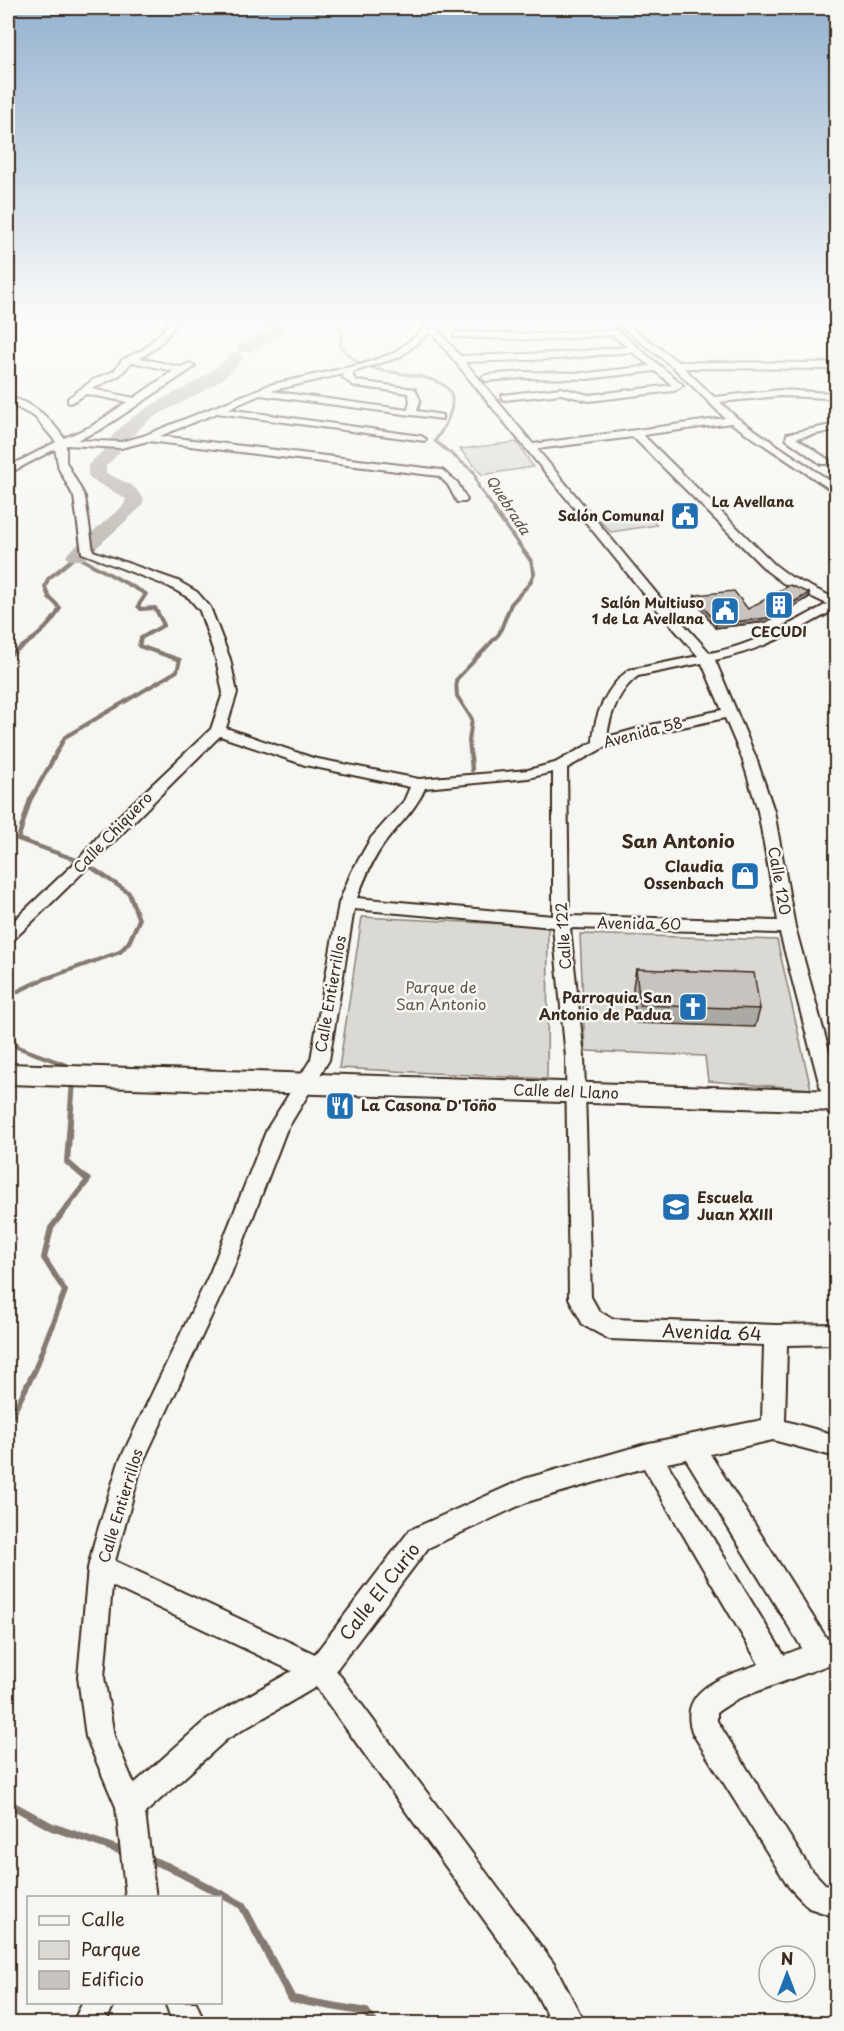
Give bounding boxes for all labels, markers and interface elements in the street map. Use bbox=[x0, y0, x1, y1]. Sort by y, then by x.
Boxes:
water label: Quebrada bbox=[481, 471, 536, 540]
district label: La Avellana bbox=[712, 491, 795, 512]
public building icon: Salón Comunal bbox=[669, 500, 701, 532]
place label: Salón Comunal bbox=[558, 505, 664, 526]
building icon: CECUDI bbox=[763, 589, 795, 621]
place label: Salón Multiuso 1 de La Avellana bbox=[592, 592, 704, 629]
public building icon: Salón Multiuso 1 de La Avellana bbox=[709, 595, 741, 627]
place label: CECUDI bbox=[751, 621, 807, 642]
street label: Avenida 58 bbox=[600, 710, 685, 753]
street label: Calle Chiquero bbox=[67, 786, 157, 878]
district label: San Antonio bbox=[621, 827, 735, 854]
street label: Calle 120 bbox=[763, 845, 798, 917]
place label: Claudia Ossenbach bbox=[644, 854, 725, 894]
shop icon: Claudia Ossenbach bbox=[729, 860, 761, 892]
street label: Calle 122 bbox=[549, 902, 576, 971]
street label: Avenida 60 bbox=[597, 910, 681, 935]
street label: Calle Entierrillos bbox=[308, 933, 351, 1054]
park label: Parque de San Antonio bbox=[396, 975, 486, 1015]
place label: Parroquia San Antonio de Padua bbox=[539, 985, 673, 1025]
church icon: Parroquia San Antonio de Padua bbox=[677, 991, 709, 1023]
street label: Calle del Llano bbox=[513, 1077, 619, 1104]
restaurant icon: La Casona D'Toño bbox=[324, 1090, 356, 1122]
place label: La Casona D'Toño bbox=[361, 1093, 497, 1116]
place label: Escuela Juan XXIII bbox=[697, 1185, 773, 1225]
school or university icon: Escuela Juan XXIII bbox=[660, 1191, 692, 1223]
street label: Avenida 64 bbox=[662, 1316, 762, 1347]
street label: Calle Entierrillos bbox=[91, 1445, 148, 1566]
street label: Calle El Curio bbox=[332, 1536, 426, 1646]
legend bbox=[27, 1896, 222, 2004]
text: Calle bbox=[81, 1905, 125, 1932]
text: Parque bbox=[81, 1935, 141, 1962]
north arrow bbox=[757, 1944, 817, 2004]
text: N bbox=[781, 1946, 793, 1970]
text: Edificio bbox=[81, 1965, 144, 1992]

